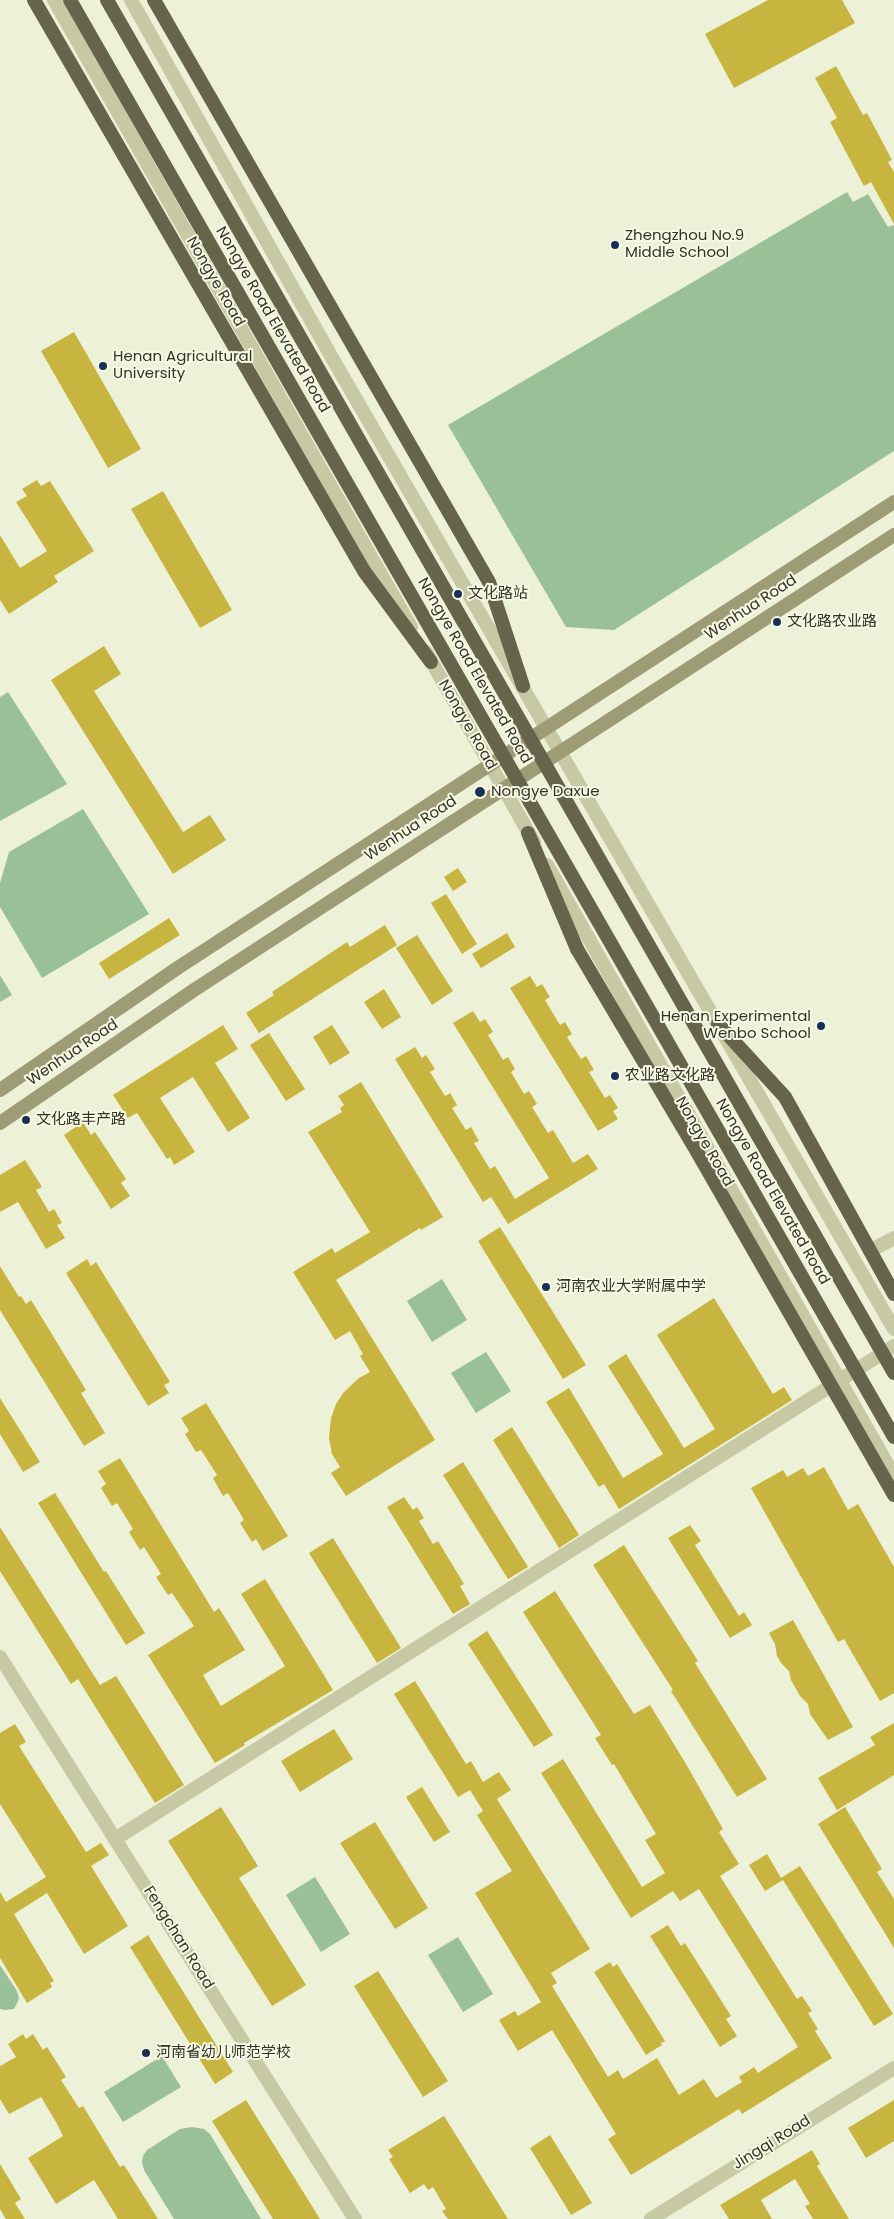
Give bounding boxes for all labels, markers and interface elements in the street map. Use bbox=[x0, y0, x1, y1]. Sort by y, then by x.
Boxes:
street label: Nongye Road Elevated Road bbox=[211, 224, 333, 416]
place label: Zhengzhou No.9 Middle School bbox=[625, 227, 744, 262]
street label: Nongye Road bbox=[182, 234, 248, 330]
marker: Zhengzhou No.9 Middle School bbox=[609, 239, 621, 251]
place label: Henan Agricultural University bbox=[113, 348, 252, 383]
marker: Henan Agricultural University bbox=[97, 360, 109, 372]
street label: Wenhua Road bbox=[702, 572, 800, 644]
street label: Nongye Road Elevated Road bbox=[413, 575, 535, 767]
place label: 文化路站 bbox=[468, 585, 528, 603]
marker: 文化路站 bbox=[452, 588, 464, 600]
place label: 文化路农业路 bbox=[787, 613, 877, 631]
marker: 文化路农业路 bbox=[771, 616, 783, 628]
street label: Nongye Road bbox=[434, 677, 500, 773]
place label: Nongye Daxue bbox=[491, 783, 599, 801]
marker: Nongye Daxue bbox=[473, 785, 487, 799]
street label: Wenhua Road bbox=[362, 793, 460, 865]
place label: Henan Experimental Wenbo School bbox=[661, 1008, 811, 1043]
street label: Wenhua Road bbox=[24, 1016, 122, 1090]
marker: Henan Experimental Wenbo School bbox=[815, 1020, 827, 1032]
place label: 农业路文化路 bbox=[625, 1067, 715, 1085]
marker: 农业路文化路 bbox=[609, 1070, 621, 1082]
street label: Nongye Road bbox=[671, 1094, 737, 1190]
street label: Nongye Road Elevated Road bbox=[711, 1096, 833, 1288]
place label: 文化路丰产路 bbox=[36, 1111, 126, 1129]
marker: 文化路丰产路 bbox=[20, 1114, 32, 1126]
place label: 河南农业大学附属中学 bbox=[556, 1278, 706, 1296]
marker: 河南农业大学附属中学 bbox=[540, 1281, 552, 1293]
street label: Fengchan Road bbox=[139, 1883, 217, 1993]
place label: 河南省幼儿师范学校 bbox=[156, 2044, 291, 2062]
marker: 河南省幼儿师范学校 bbox=[140, 2047, 152, 2059]
street label: Jingqi Road bbox=[730, 2112, 814, 2174]

